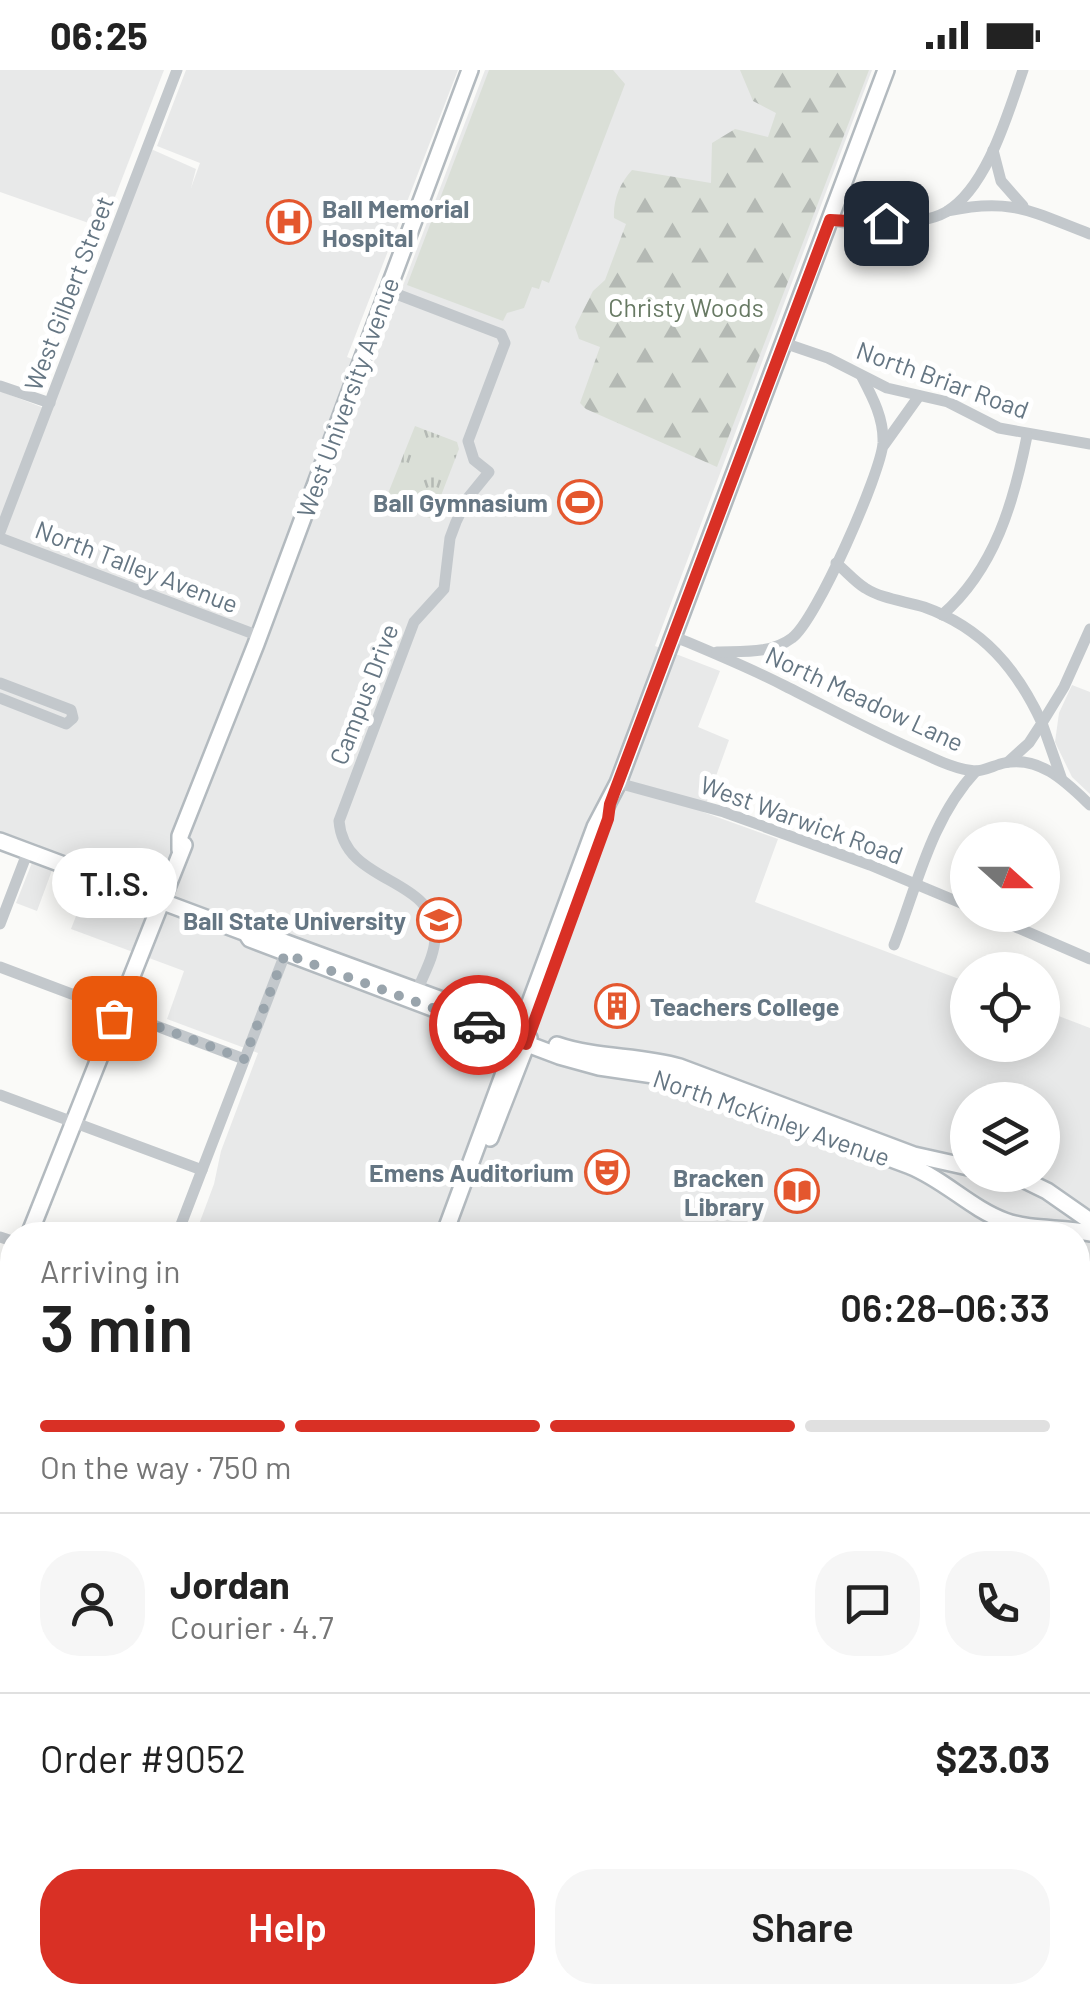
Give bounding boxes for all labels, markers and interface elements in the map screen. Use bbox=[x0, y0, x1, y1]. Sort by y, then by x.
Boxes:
text: 06:25 bbox=[50, 12, 148, 58]
pin bbox=[844, 181, 929, 266]
street label: West Gilbert Street bbox=[17, 191, 119, 395]
place label: Ball Memorial Hospital bbox=[322, 193, 469, 252]
icon: home bbox=[859, 196, 914, 251]
hospital icon: Ball Memorial Hospital bbox=[266, 199, 312, 245]
street label: West University Avenue bbox=[290, 273, 404, 521]
park label: Christy Woods bbox=[608, 292, 764, 322]
street label: North Briar Road bbox=[853, 334, 1033, 424]
sports icon: Ball Gymnasium bbox=[557, 479, 603, 525]
place label: Ball Gymnasium bbox=[373, 487, 548, 517]
street label: North Talley Avenue bbox=[31, 514, 243, 618]
street label: Campus Drive bbox=[322, 619, 404, 769]
street label: North Meadow Lane bbox=[761, 639, 969, 757]
street label: West Warwick Road bbox=[697, 768, 907, 870]
north arrow bbox=[950, 822, 1060, 932]
map controls bbox=[950, 822, 1060, 1192]
callout: T.I.S. bbox=[52, 848, 176, 918]
text: T.I.S. bbox=[80, 864, 149, 902]
school or university icon: Ball State University bbox=[416, 897, 462, 943]
place label: Ball State University bbox=[183, 905, 406, 935]
button: locate bbox=[950, 952, 1060, 1062]
courier bbox=[429, 975, 529, 1075]
pin bbox=[72, 976, 157, 1061]
building icon: Teachers College bbox=[594, 983, 640, 1029]
icon: bag bbox=[87, 991, 142, 1046]
place label: Teachers College bbox=[650, 991, 839, 1021]
icon: car bbox=[452, 998, 507, 1053]
street label: North McKinley Avenue bbox=[650, 1062, 894, 1172]
button: layers bbox=[950, 1082, 1060, 1192]
theatre icon: Emens Auditorium bbox=[584, 1149, 630, 1195]
place label: Emens Auditorium bbox=[369, 1157, 574, 1187]
place label: Bracken Library bbox=[673, 1162, 764, 1221]
library icon: Bracken Library bbox=[774, 1168, 820, 1214]
text: Arriving in bbox=[40, 1251, 180, 1289]
text: 06:28–06:33 bbox=[840, 1284, 1050, 1330]
text: 3 min bbox=[40, 1287, 193, 1365]
text: On the way · 750 m bbox=[40, 1447, 291, 1485]
button: person bbox=[40, 1551, 145, 1656]
button: chat bbox=[815, 1551, 920, 1656]
button: phone bbox=[945, 1551, 1050, 1656]
text: Jordan bbox=[170, 1561, 290, 1607]
text: Courier · 4.7 bbox=[170, 1607, 334, 1645]
text: Order #9052 bbox=[40, 1735, 246, 1781]
text: $23.03 bbox=[936, 1735, 1050, 1781]
button: Help bbox=[40, 1869, 535, 1984]
button: Share bbox=[555, 1869, 1050, 1984]

